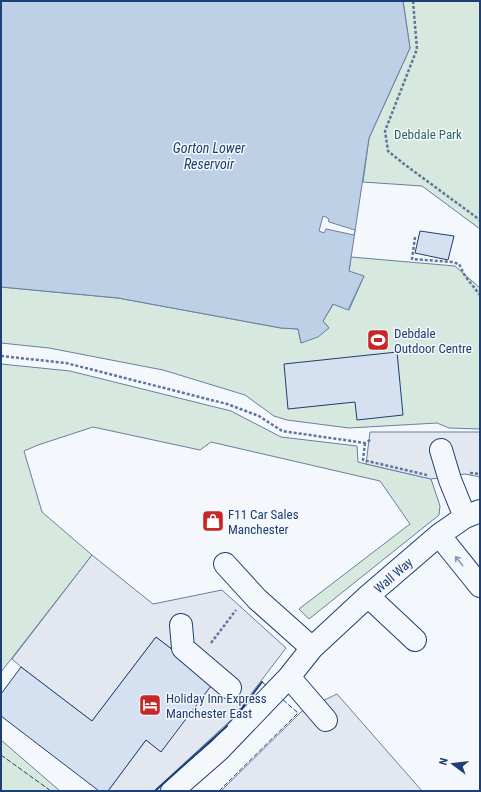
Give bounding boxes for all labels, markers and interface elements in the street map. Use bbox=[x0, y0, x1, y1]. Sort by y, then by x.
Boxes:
park label: Debdale Park bbox=[394, 127, 462, 142]
water label: Gorton Lower Reservoir bbox=[173, 140, 246, 172]
place label: Debdale Outdoor Centre bbox=[394, 326, 472, 356]
sports icon: Debdale Outdoor Centre bbox=[365, 327, 391, 353]
place label: F11 Car Sales Manchester bbox=[228, 507, 299, 537]
shop icon: F11 Car Sales Manchester bbox=[200, 508, 226, 534]
street label: Wall Way bbox=[371, 554, 416, 596]
one-way arrow bbox=[455, 555, 464, 566]
place label: Holiday Inn Express Manchester East bbox=[166, 691, 267, 721]
hotel icon: Holiday Inn Express Manchester East bbox=[137, 692, 163, 718]
north arrow bbox=[433, 744, 473, 784]
text: N bbox=[437, 756, 451, 766]

